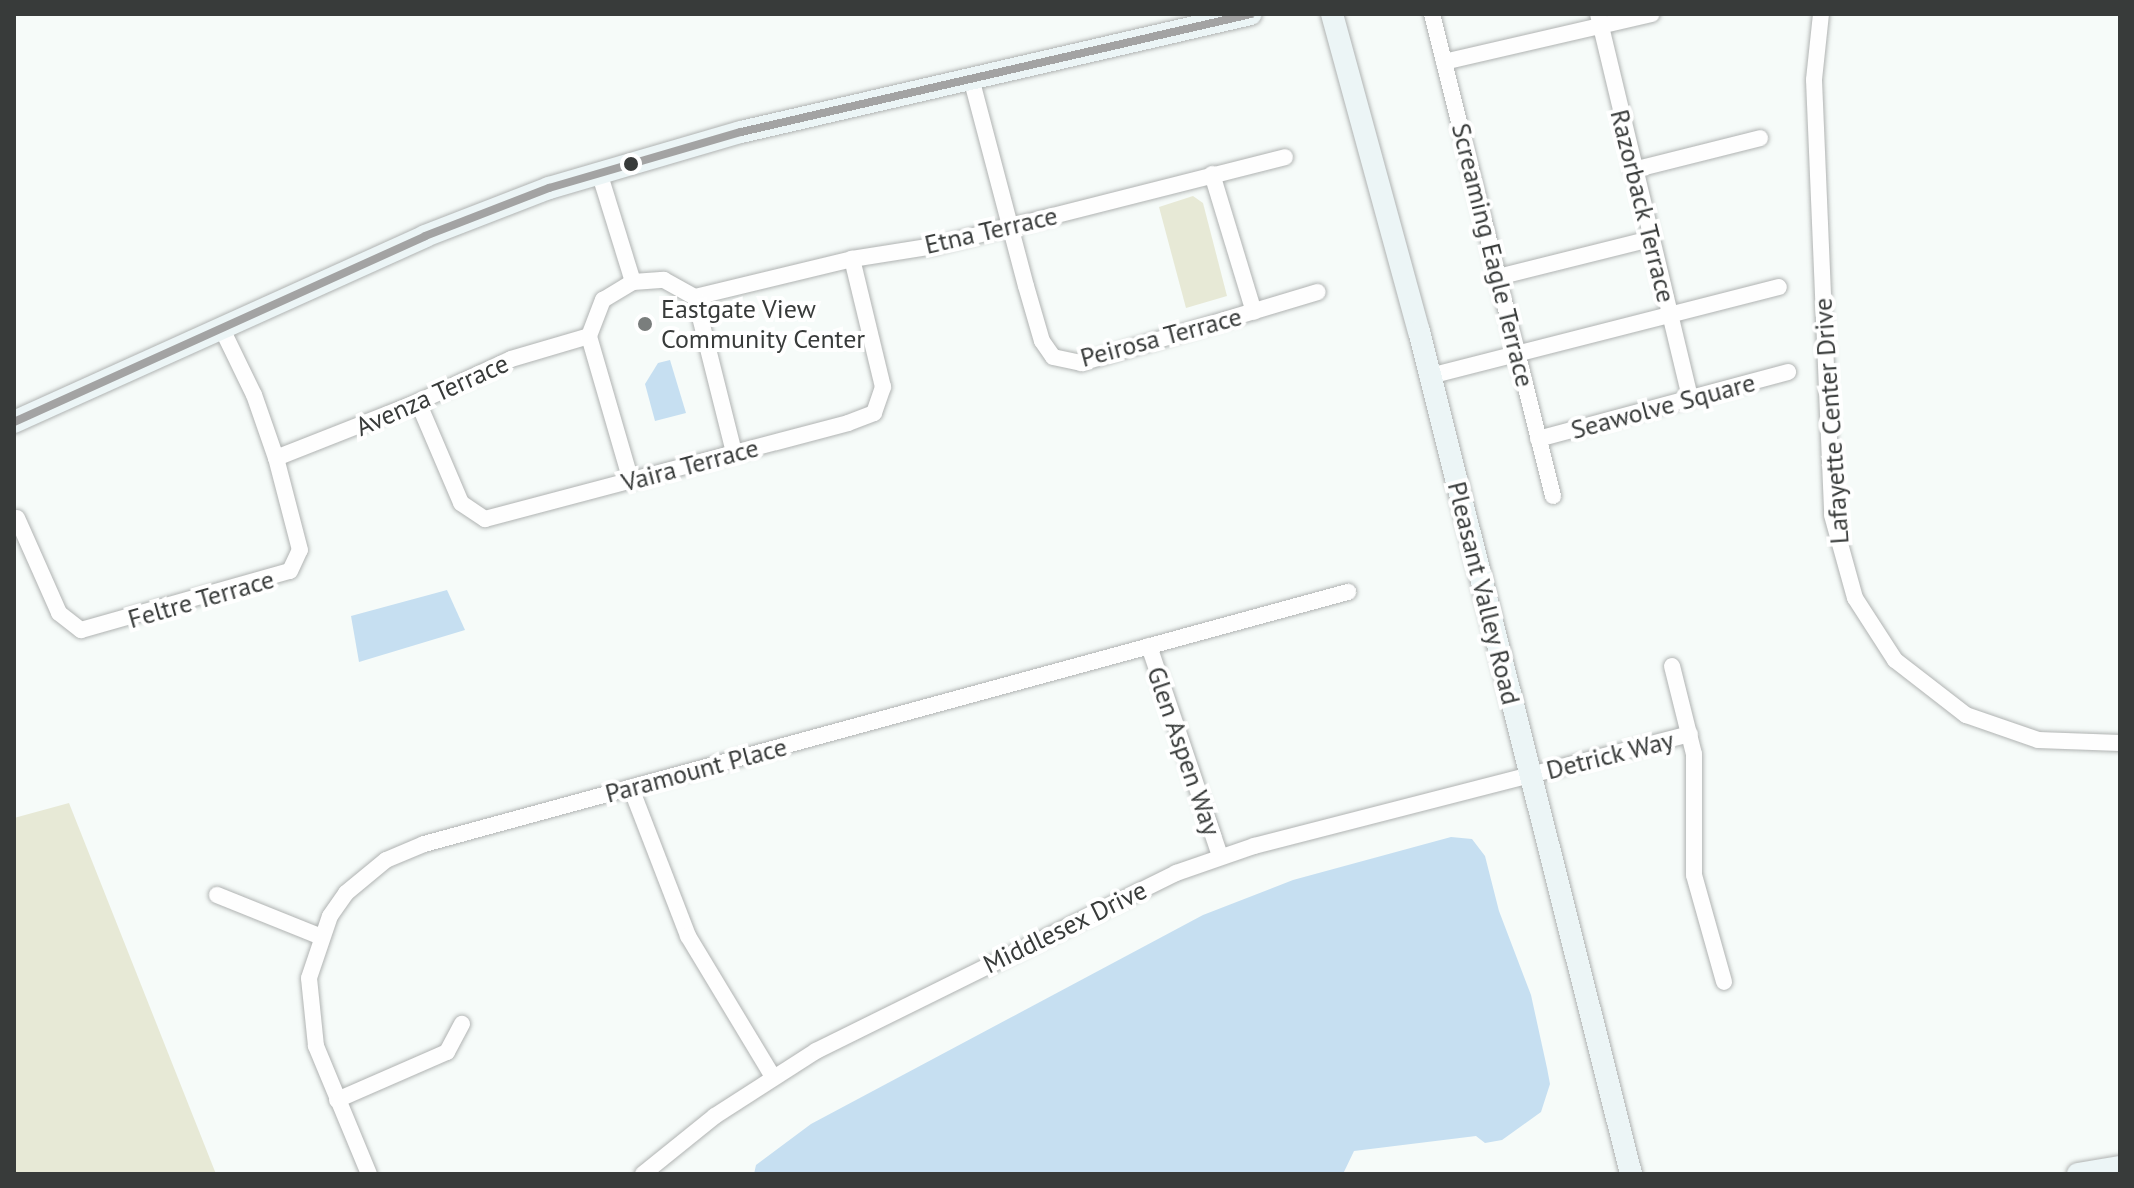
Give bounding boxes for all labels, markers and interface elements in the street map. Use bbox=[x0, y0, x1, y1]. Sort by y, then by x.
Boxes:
street label: Razorback Terrace bbox=[1604, 106, 1682, 306]
street label: Screaming Eagle Terrace bbox=[1445, 120, 1541, 390]
unlabelled marker bbox=[623, 156, 639, 172]
street label: Etna Terrace bbox=[921, 199, 1061, 261]
place label: Eastgate View Community Center bbox=[661, 293, 866, 354]
street label: Lafayette Center Drive bbox=[1807, 297, 1855, 545]
street label: Peirosa Terrace bbox=[1077, 300, 1245, 374]
marker: Eastgate View Community Center bbox=[636, 315, 654, 333]
street label: Avenza Terrace bbox=[350, 347, 514, 443]
street label: Seawolve Square bbox=[1567, 366, 1759, 446]
street label: Vaira Terrace bbox=[618, 432, 762, 498]
street label: Pleasant Valley Road bbox=[1441, 477, 1527, 709]
street label: Feltre Terrace bbox=[124, 563, 278, 635]
street label: Glen Aspen Way bbox=[1140, 662, 1228, 840]
street label: Detrick Way bbox=[1542, 724, 1678, 786]
street label: Paramount Place bbox=[602, 731, 790, 809]
street label: Middlesex Drive bbox=[978, 874, 1152, 980]

